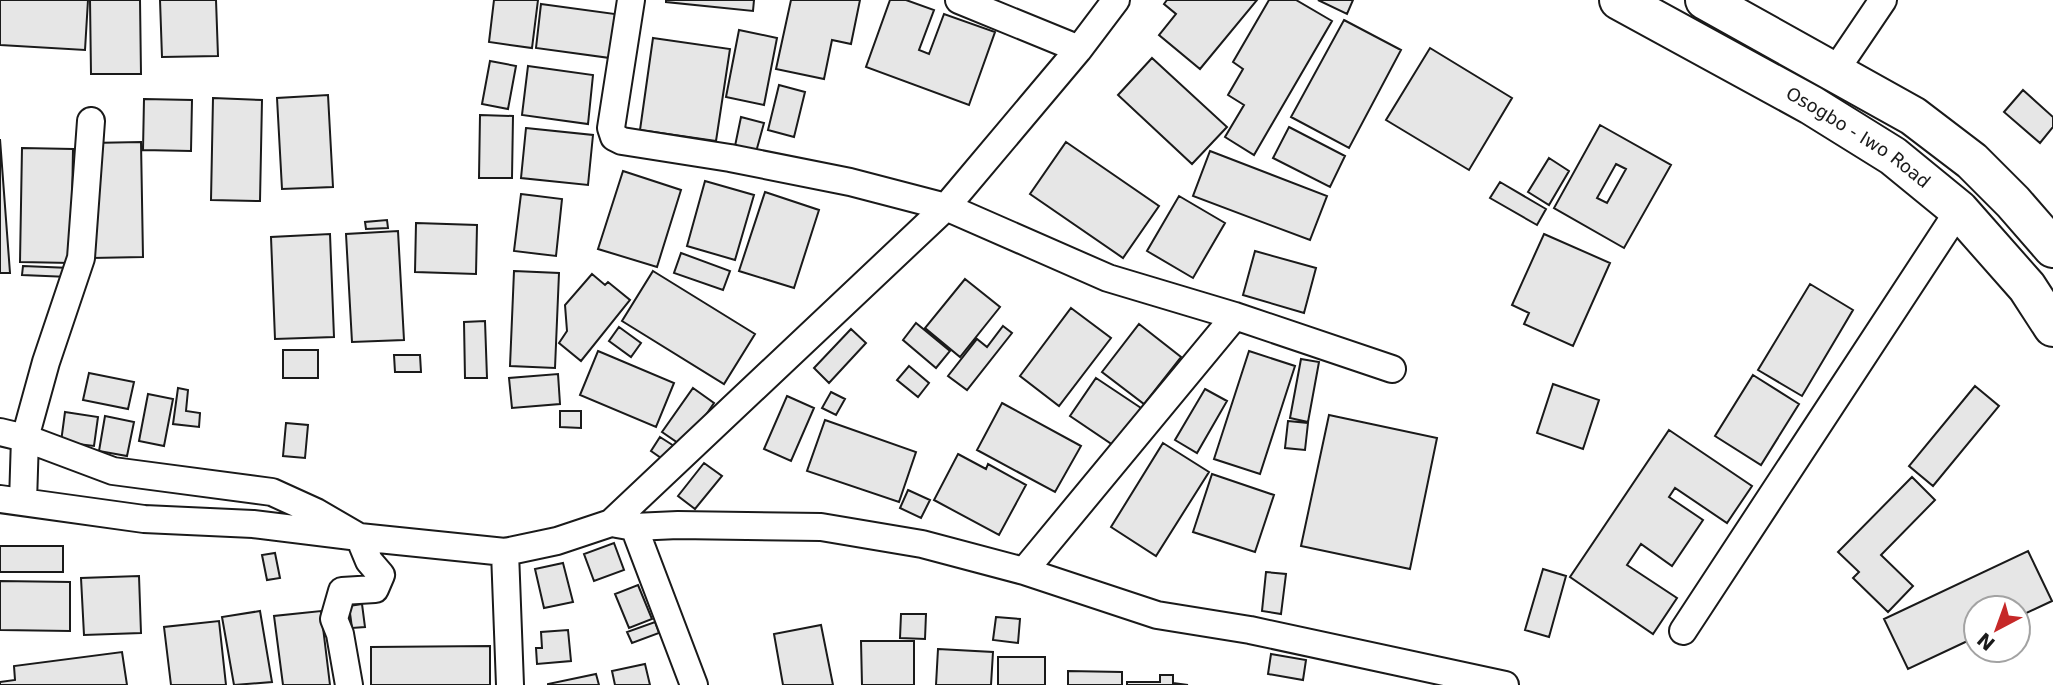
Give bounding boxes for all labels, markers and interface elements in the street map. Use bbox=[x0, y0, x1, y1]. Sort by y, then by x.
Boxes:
street label: Osogbo - Iwo Road bbox=[1782, 82, 1935, 192]
north arrow bbox=[1962, 594, 2032, 664]
text: N bbox=[1973, 628, 1999, 655]

